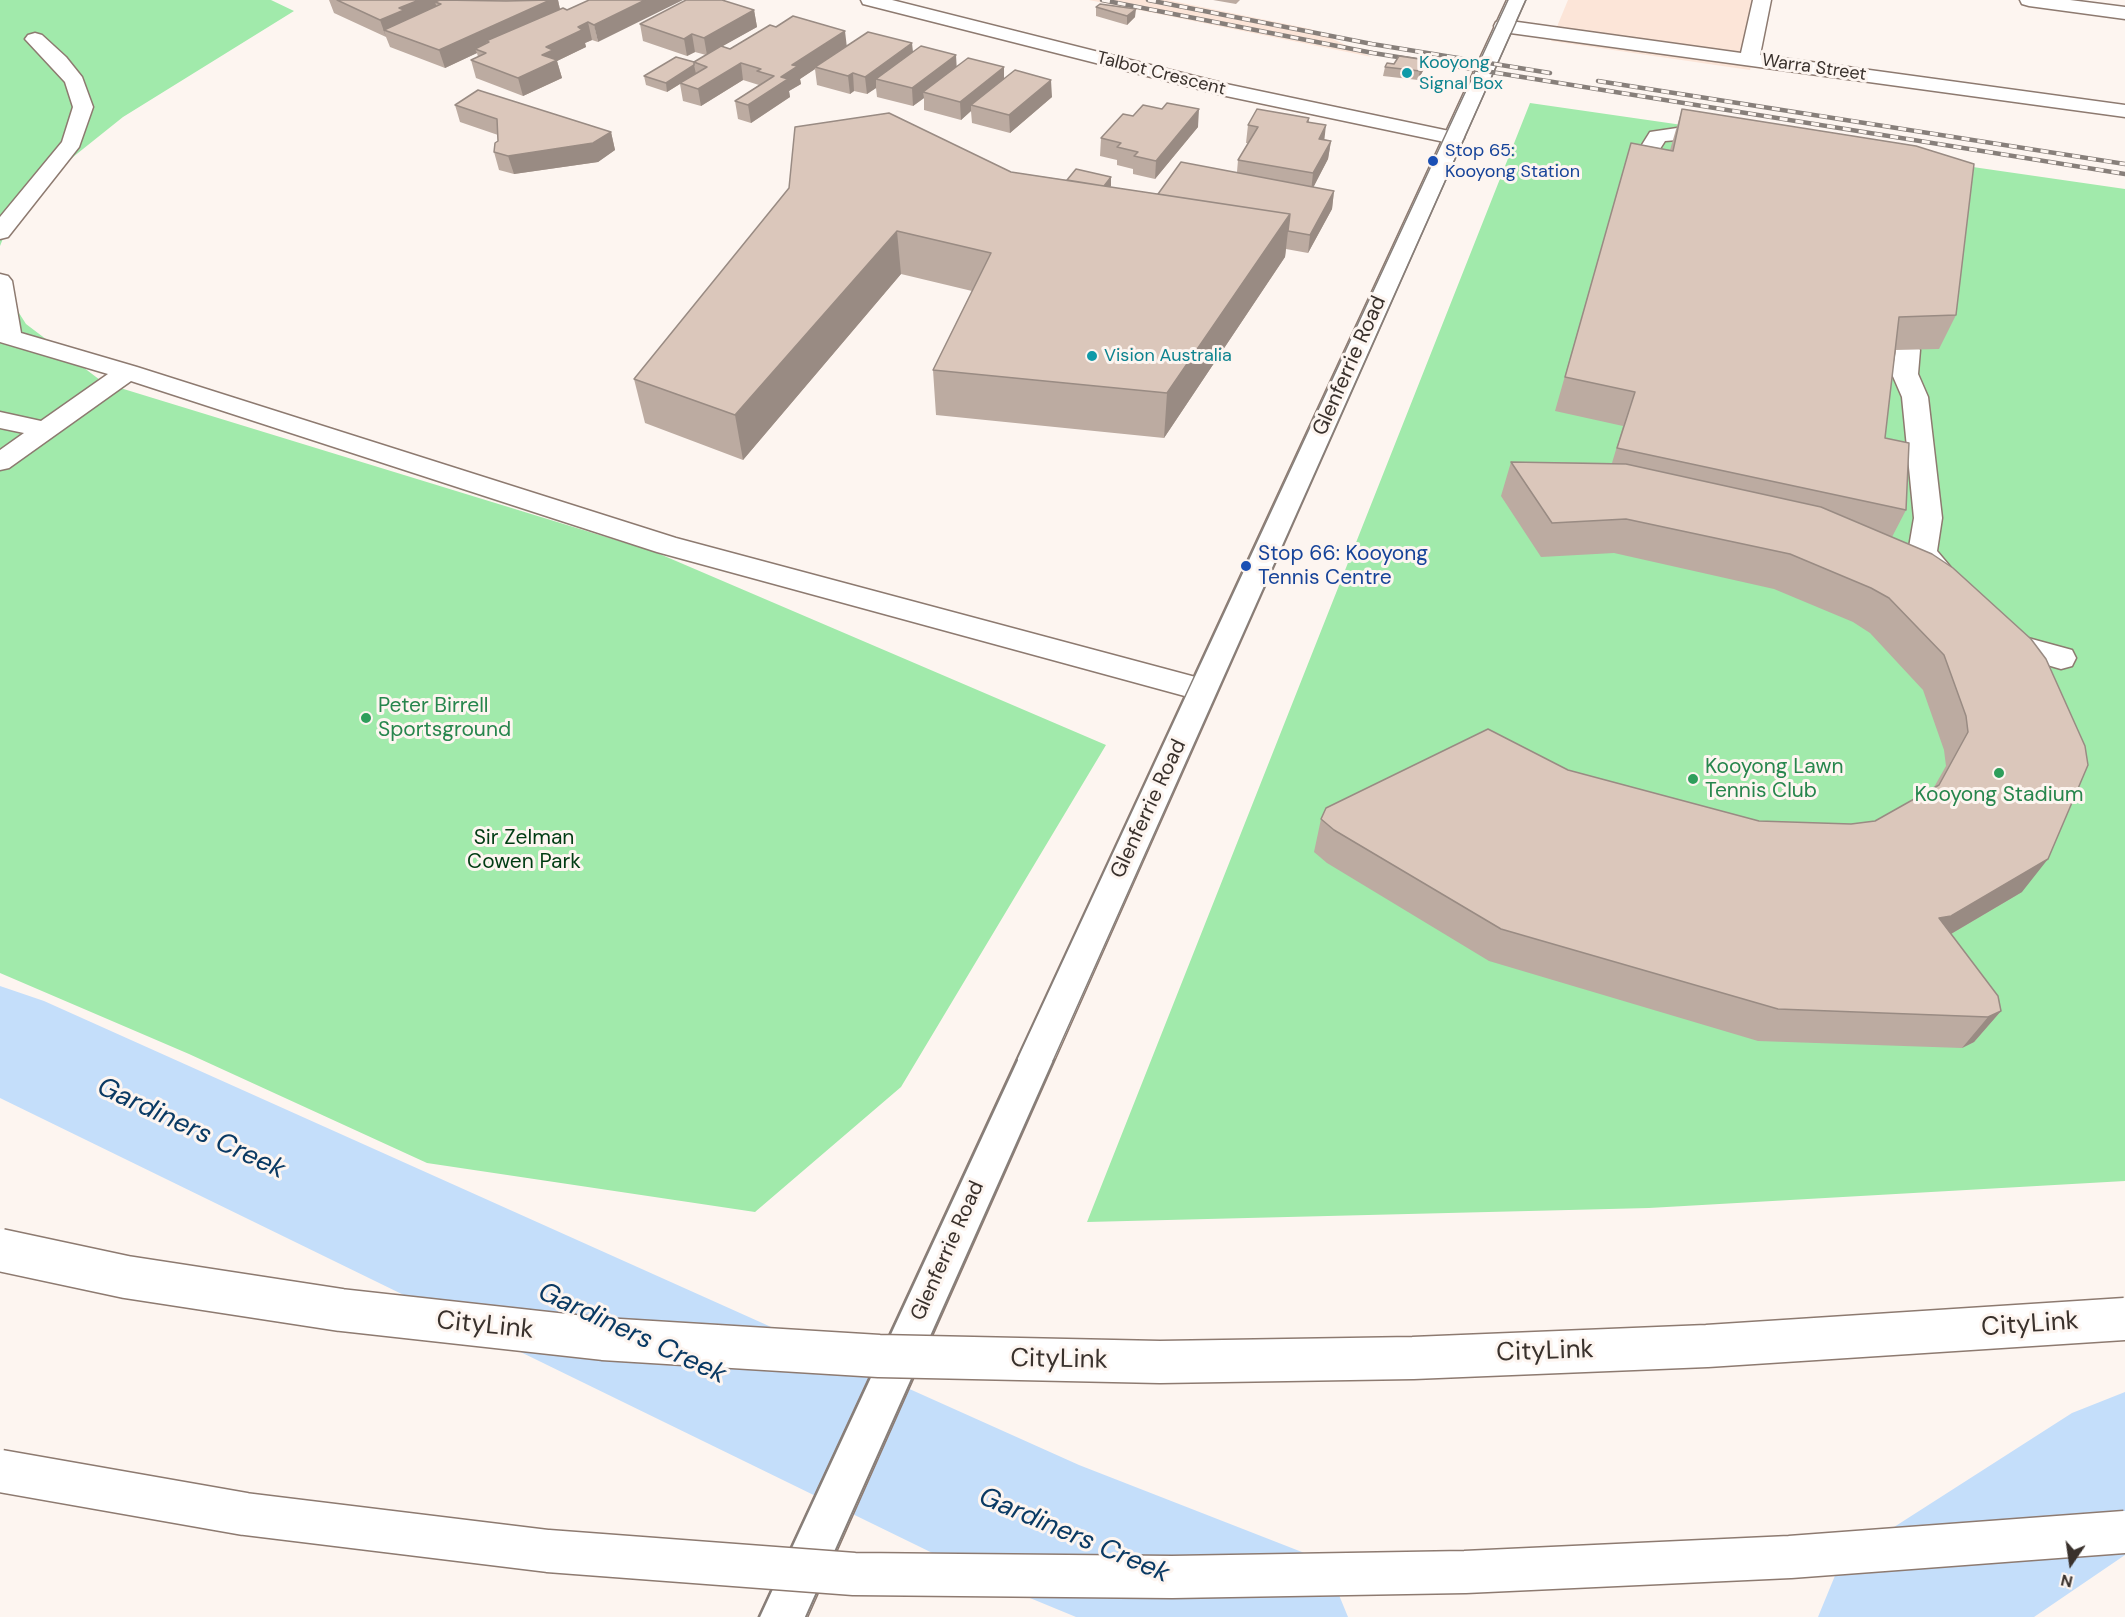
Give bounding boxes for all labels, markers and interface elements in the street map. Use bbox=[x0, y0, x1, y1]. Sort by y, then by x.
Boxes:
street label: Talbot Crescent bbox=[1094, 48, 1228, 100]
street label: Warra Street bbox=[1760, 50, 1868, 86]
place label: Kooyong Signal Box bbox=[1419, 52, 1503, 94]
marker: Kooyong Signal Box bbox=[1400, 66, 1414, 80]
place label: Stop 65: Kooyong Station bbox=[1445, 140, 1580, 182]
marker: Stop 65: Kooyong Station bbox=[1426, 154, 1440, 168]
street label: Glenferrie Road bbox=[1308, 292, 1392, 440]
place label: Vision Australia bbox=[1104, 345, 1232, 367]
marker: Vision Australia bbox=[1085, 349, 1099, 363]
place label: Stop 66: Kooyong Tennis Centre bbox=[1258, 541, 1428, 591]
marker: Stop 66: Kooyong Tennis Centre bbox=[1239, 559, 1253, 573]
place label: Peter Birrell Sportsground bbox=[378, 693, 511, 743]
marker: Peter Birrell Sportsground bbox=[359, 711, 373, 725]
street label: Glenferrie Road bbox=[1106, 736, 1192, 882]
place label: Kooyong Lawn Tennis Club bbox=[1705, 754, 1843, 804]
marker: Kooyong Stadium bbox=[1992, 766, 2006, 780]
marker: Kooyong Lawn Tennis Club bbox=[1686, 772, 1700, 786]
place label: Kooyong Stadium bbox=[1915, 782, 2083, 808]
park label: Sir Zelman Cowen Park bbox=[467, 825, 581, 875]
water label: Gardiners Creek bbox=[92, 1071, 290, 1187]
street label: Glenferrie Road bbox=[906, 1177, 990, 1325]
water label: Gardiners Creek bbox=[533, 1276, 731, 1392]
street label: CityLink bbox=[435, 1305, 535, 1347]
street label: CityLink bbox=[1980, 1306, 2080, 1344]
street label: CityLink bbox=[1496, 1335, 1594, 1369]
street label: CityLink bbox=[1010, 1344, 1108, 1376]
water label: Gardiners Creek bbox=[974, 1481, 1174, 1591]
north arrow bbox=[2041, 1533, 2101, 1593]
text: N bbox=[2059, 1569, 2075, 1593]

